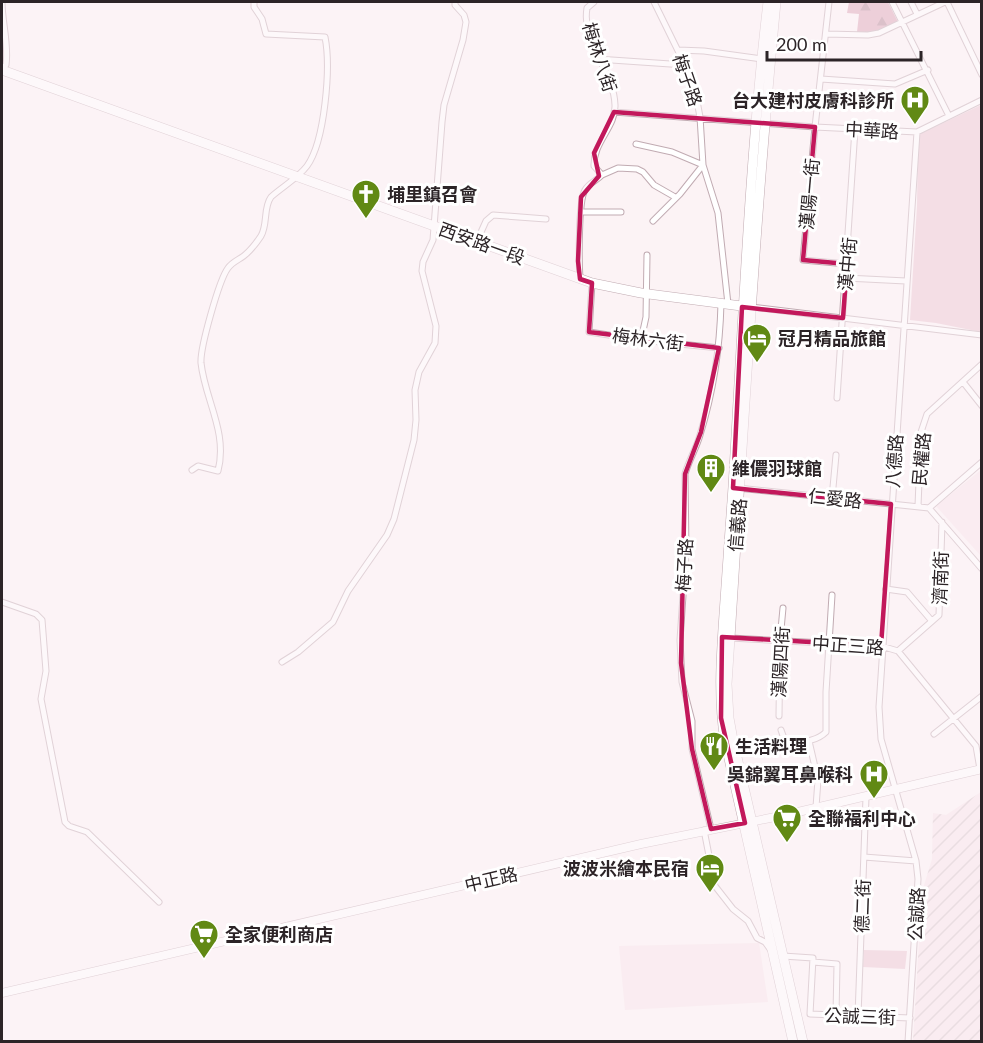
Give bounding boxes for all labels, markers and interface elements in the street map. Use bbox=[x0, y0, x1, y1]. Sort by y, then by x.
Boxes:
street label: 梅林八街 bbox=[578, 19, 622, 95]
scale bar bbox=[767, 24, 922, 62]
text: 200 m bbox=[776, 33, 827, 55]
street label: 梅子路 bbox=[669, 51, 707, 109]
hospital icon: 台大建村皮膚科診所 bbox=[899, 84, 931, 126]
place label: 台大建村皮膚科診所 bbox=[732, 89, 894, 111]
street label: 中華路 bbox=[844, 118, 900, 142]
street label: 漢陽一街 bbox=[795, 157, 823, 231]
church icon: 埔里鎮召會 bbox=[350, 178, 382, 220]
place label: 埔里鎮召會 bbox=[387, 183, 478, 205]
street label: 西安路一段 bbox=[436, 217, 528, 269]
street label: 漢中街 bbox=[834, 236, 860, 292]
hotel icon: 冠月精品旅館 bbox=[741, 322, 773, 364]
street label: 梅林六街 bbox=[611, 324, 685, 354]
place label: 冠月精品旅館 bbox=[778, 327, 886, 349]
street label: 民權路 bbox=[908, 431, 934, 487]
street label: 八德路 bbox=[881, 433, 907, 489]
building icon: 維儂羽球館 bbox=[695, 452, 727, 494]
place label: 維儂羽球館 bbox=[732, 457, 822, 479]
street label: 仁愛路 bbox=[807, 484, 863, 512]
street label: 信義路 bbox=[724, 497, 750, 553]
street label: 梅子路 bbox=[672, 537, 696, 593]
street label: 濟南街 bbox=[928, 551, 952, 605]
street label: 漢陽四街 bbox=[767, 625, 793, 699]
street label: 中正三路 bbox=[811, 632, 885, 658]
restaurant icon: 生活料理 bbox=[698, 730, 730, 772]
place label: 生活料理 bbox=[735, 735, 807, 757]
hospital icon: 吳錦翼耳鼻喉科 bbox=[858, 758, 890, 800]
place label: 吳錦翼耳鼻喉科 bbox=[727, 763, 853, 785]
supermarket icon: 全聯福利中心 bbox=[771, 802, 803, 844]
place label: 全聯福利中心 bbox=[808, 807, 916, 829]
hotel icon: 波波米繪本民宿 bbox=[694, 852, 726, 894]
place label: 波波米繪本民宿 bbox=[563, 857, 689, 879]
street label: 中正路 bbox=[462, 862, 520, 896]
street label: 德二街 bbox=[850, 879, 874, 933]
street label: 公誠路 bbox=[904, 886, 928, 942]
supermarket icon: 全家便利商店 bbox=[188, 918, 220, 960]
place label: 全家便利商店 bbox=[225, 923, 333, 945]
street label: 公誠三街 bbox=[824, 1004, 896, 1028]

